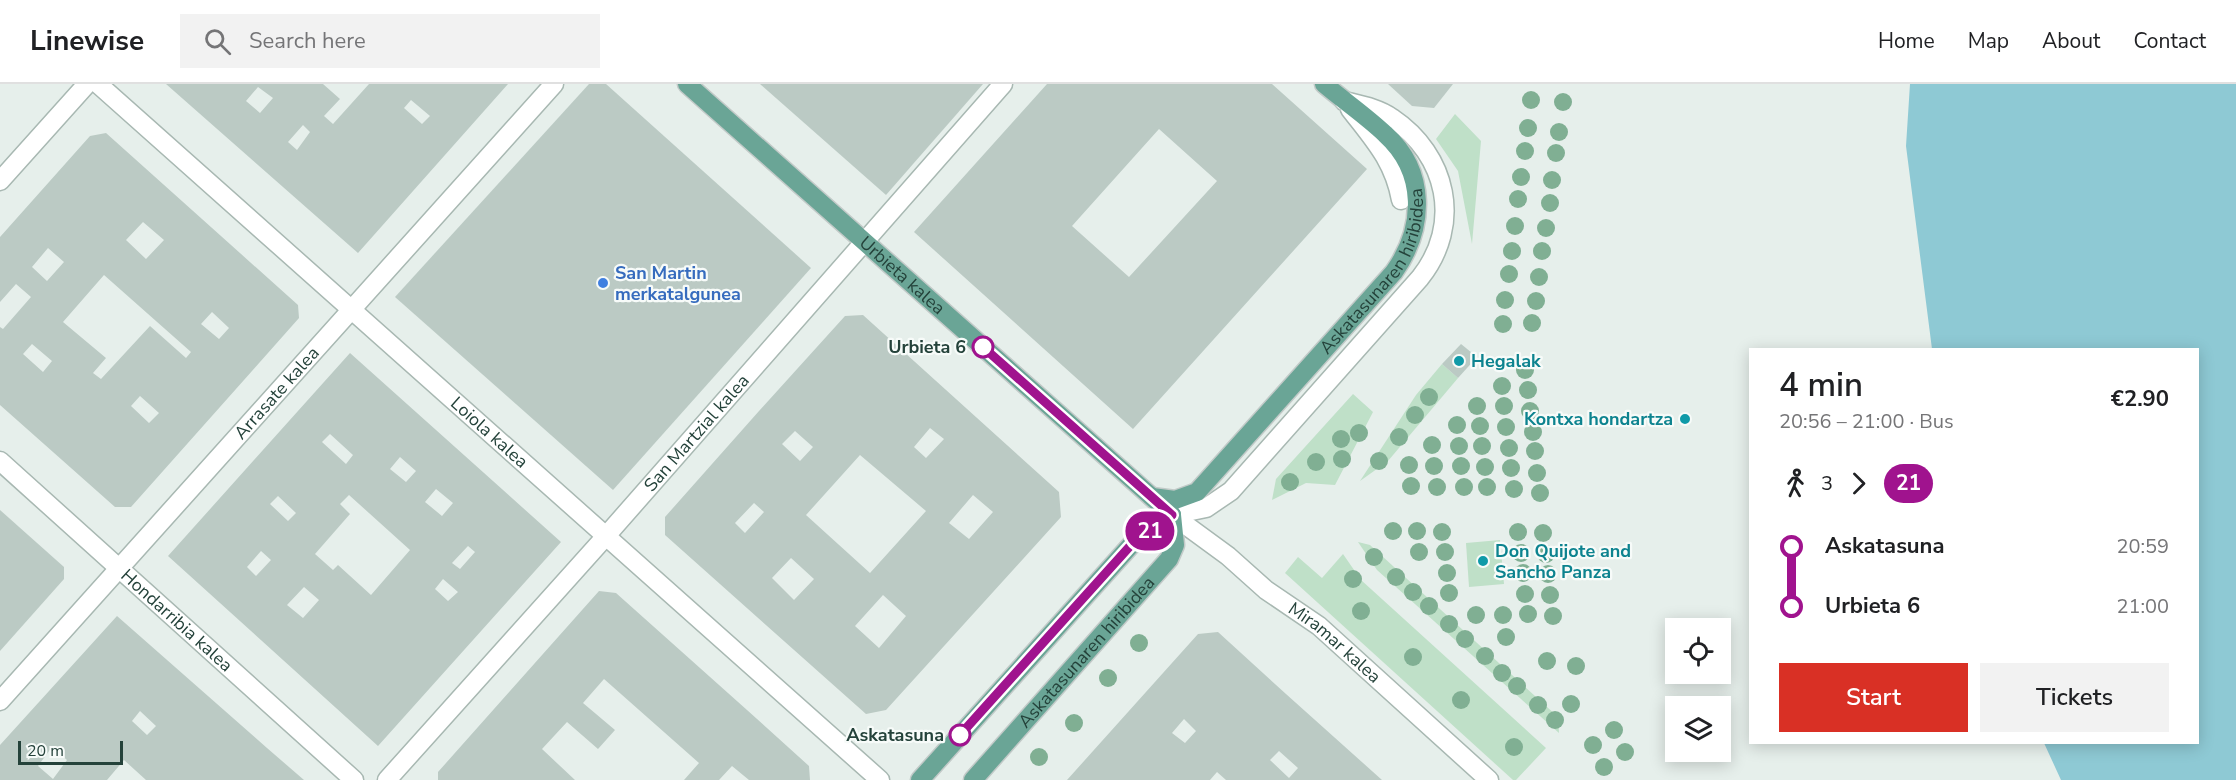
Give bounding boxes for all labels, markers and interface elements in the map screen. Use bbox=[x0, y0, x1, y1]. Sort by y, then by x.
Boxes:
search box bbox=[180, 14, 600, 68]
text: Linewise bbox=[30, 22, 144, 60]
icon: search bbox=[201, 25, 234, 58]
text: Search here bbox=[249, 26, 366, 56]
text: Home bbox=[1878, 27, 1935, 55]
text: Map bbox=[1968, 27, 2009, 55]
text: About bbox=[2042, 27, 2100, 55]
text: Contact bbox=[2133, 27, 2206, 55]
street label: Askatasunaren hiribidea bbox=[1314, 187, 1429, 359]
street label: Urbieta kalea bbox=[854, 231, 950, 320]
place label: San Martin merkatalgunea bbox=[615, 261, 741, 306]
marker: San Martin merkatalgunea bbox=[596, 276, 610, 290]
place label: Urbieta 6 bbox=[888, 335, 966, 359]
marker: Urbieta 6 bbox=[972, 336, 994, 358]
street label: Arrasate kalea bbox=[229, 341, 325, 444]
place label: Hegalak bbox=[1471, 349, 1541, 373]
marker: Hegalak bbox=[1452, 354, 1466, 368]
text: 4 min bbox=[1779, 363, 1863, 408]
street label: San Martzial kalea bbox=[638, 369, 755, 497]
text: €2.90 bbox=[2111, 384, 2169, 414]
street label: Loiola kalea bbox=[445, 391, 533, 473]
place label: Kontxa hondartza bbox=[1524, 407, 1673, 431]
text: 20:56 – 21:00 · Bus bbox=[1779, 408, 1954, 435]
marker: Kontxa hondartza bbox=[1678, 412, 1692, 426]
icon: walk bbox=[1779, 467, 1812, 500]
icon: forward bbox=[1842, 467, 1875, 500]
text: 21 bbox=[1896, 469, 1921, 497]
text: 3 bbox=[1821, 470, 1833, 497]
line badge: 21 bbox=[1123, 512, 1177, 550]
text: 21 bbox=[1137, 517, 1163, 545]
text: Askatasuna bbox=[1825, 531, 1945, 561]
text: 20:59 bbox=[2116, 533, 2169, 560]
place label: Don Quijote and Sancho Panza bbox=[1495, 539, 1631, 584]
marker: Don Quijote and Sancho Panza bbox=[1476, 554, 1490, 568]
street label: Hondarribia kalea bbox=[116, 564, 238, 677]
street label: Askatasunaren hiribidea bbox=[1013, 571, 1160, 733]
text: Urbieta 6 bbox=[1825, 591, 1920, 621]
text: 21:00 bbox=[2116, 593, 2169, 620]
street label: Miramar kalea bbox=[1284, 597, 1386, 688]
map controls bbox=[1665, 618, 1731, 762]
button: locate bbox=[1665, 618, 1731, 684]
button: Start bbox=[1779, 663, 1968, 732]
button: Tickets bbox=[1980, 663, 2169, 732]
button: layers bbox=[1665, 696, 1731, 762]
place label: Askatasuna bbox=[846, 723, 944, 747]
marker: Askatasuna bbox=[949, 724, 971, 746]
scale bar bbox=[18, 738, 123, 766]
text: 20 m bbox=[27, 740, 64, 762]

